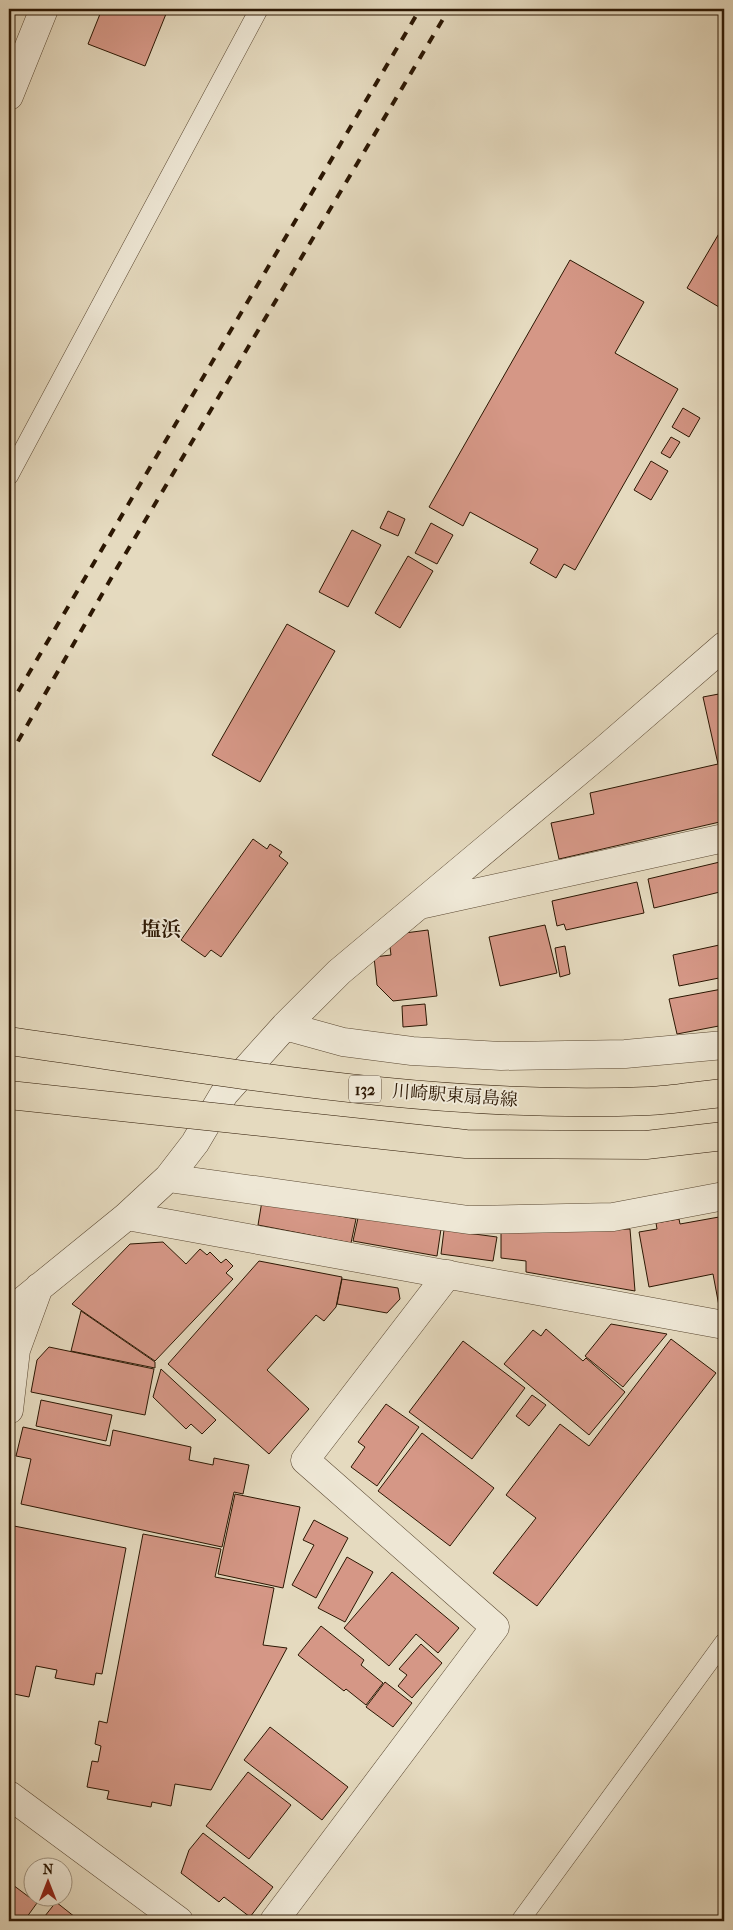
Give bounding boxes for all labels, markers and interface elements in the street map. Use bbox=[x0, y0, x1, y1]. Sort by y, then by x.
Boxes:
district label: 塩浜 bbox=[141, 918, 181, 941]
road number: 132 bbox=[349, 1076, 381, 1102]
street label: 川崎駅東扇島線 bbox=[391, 1081, 519, 1111]
north arrow bbox=[22, 1858, 72, 1908]
text: N bbox=[43, 1861, 54, 1878]

